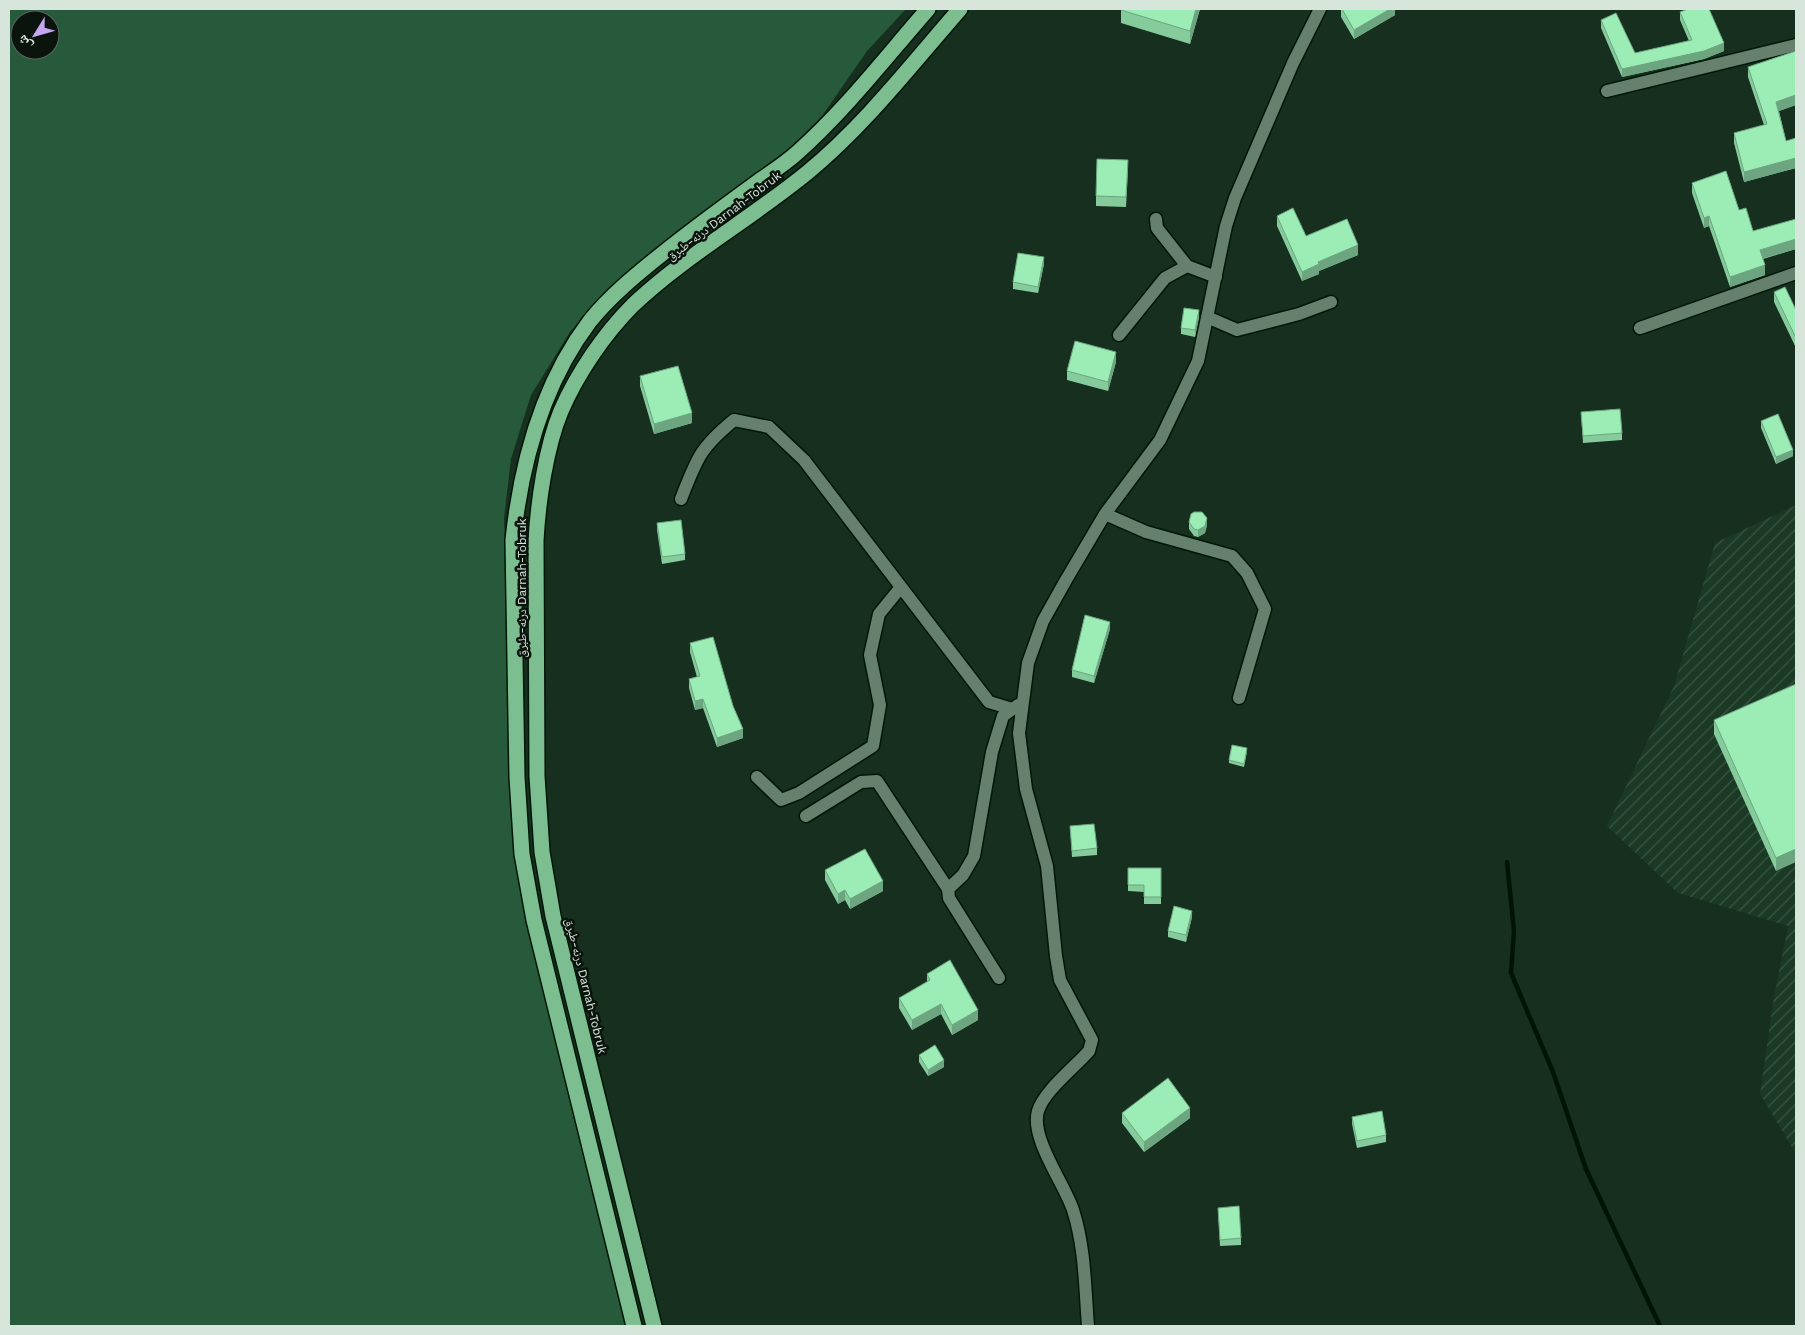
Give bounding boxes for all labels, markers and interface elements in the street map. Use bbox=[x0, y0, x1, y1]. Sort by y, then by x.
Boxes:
north arrow bbox=[10, 10, 60, 60]
text: ش bbox=[14, 31, 36, 54]
street label: درنه-طبرق Darnah-Tobruk bbox=[664, 168, 784, 264]
street label: درنه-طبرق Darnah-Tobruk bbox=[515, 518, 529, 658]
street label: درنه-طبرق Darnah-Tobruk bbox=[562, 917, 610, 1056]

